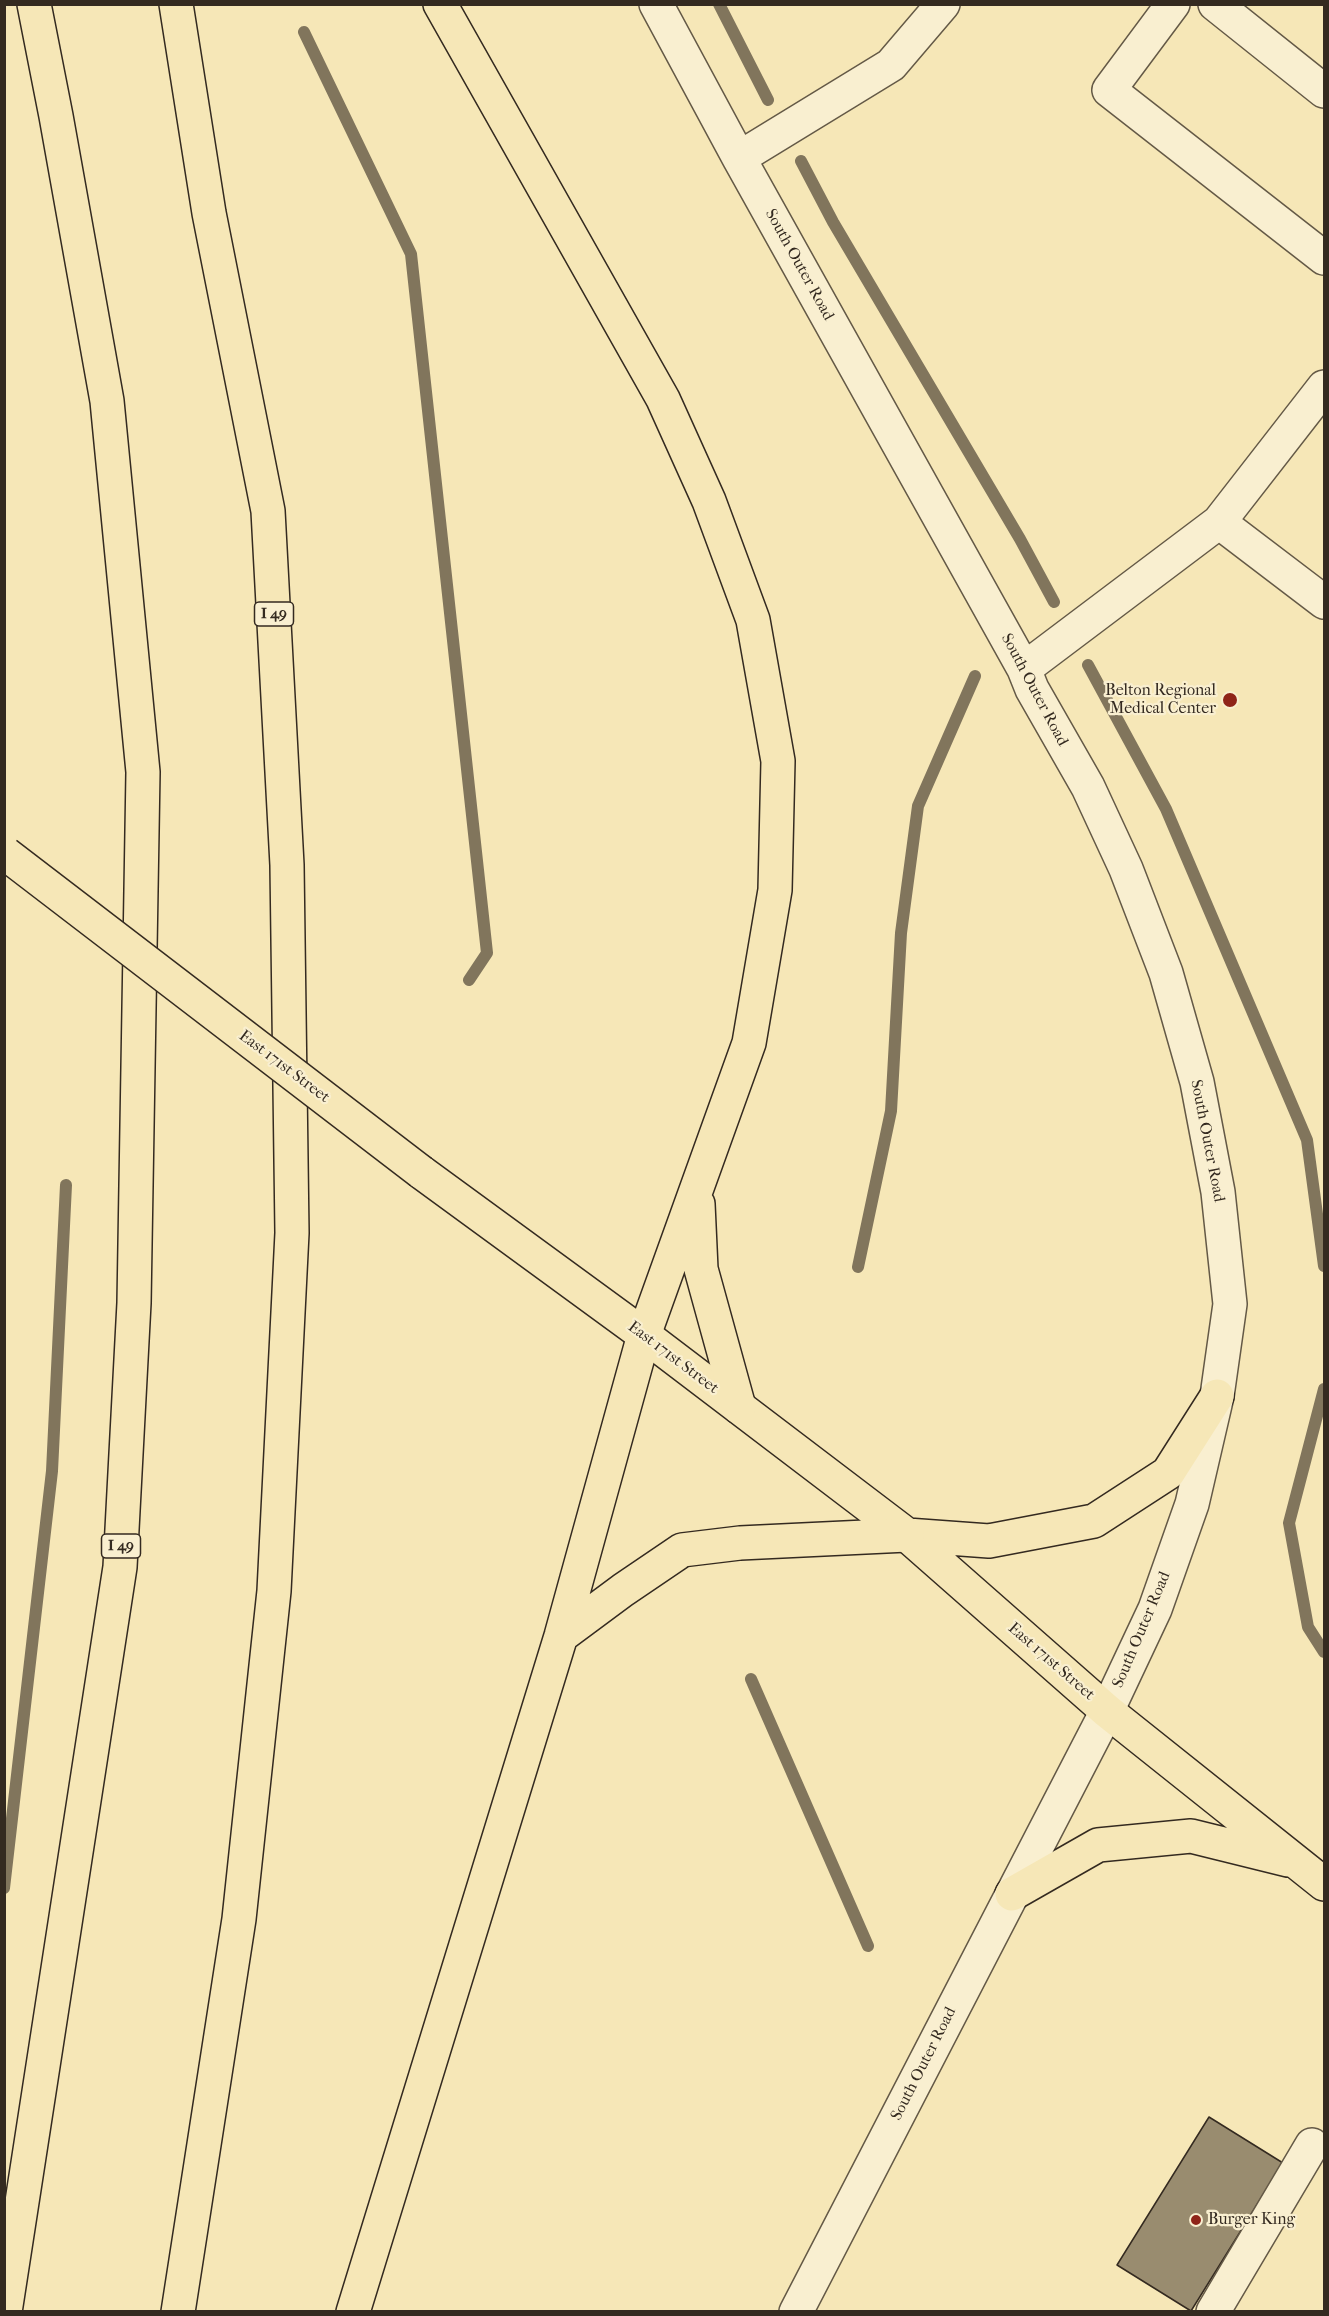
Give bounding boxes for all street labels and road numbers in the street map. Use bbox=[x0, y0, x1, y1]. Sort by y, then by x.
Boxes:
street label: South Outer Road bbox=[760, 206, 838, 324]
road number: I 49 bbox=[254, 602, 294, 626]
street label: South Outer Road bbox=[996, 631, 1072, 749]
street label: East 171st Street bbox=[235, 1027, 333, 1107]
street label: South Outer Road bbox=[1186, 1078, 1228, 1204]
street label: East 171st Street bbox=[624, 1318, 722, 1398]
road number: I 49 bbox=[102, 1534, 140, 1558]
street label: South Outer Road bbox=[1109, 1569, 1175, 1691]
street label: East 171st Street bbox=[1004, 1619, 1098, 1705]
street label: South Outer Road bbox=[887, 2004, 961, 2124]

